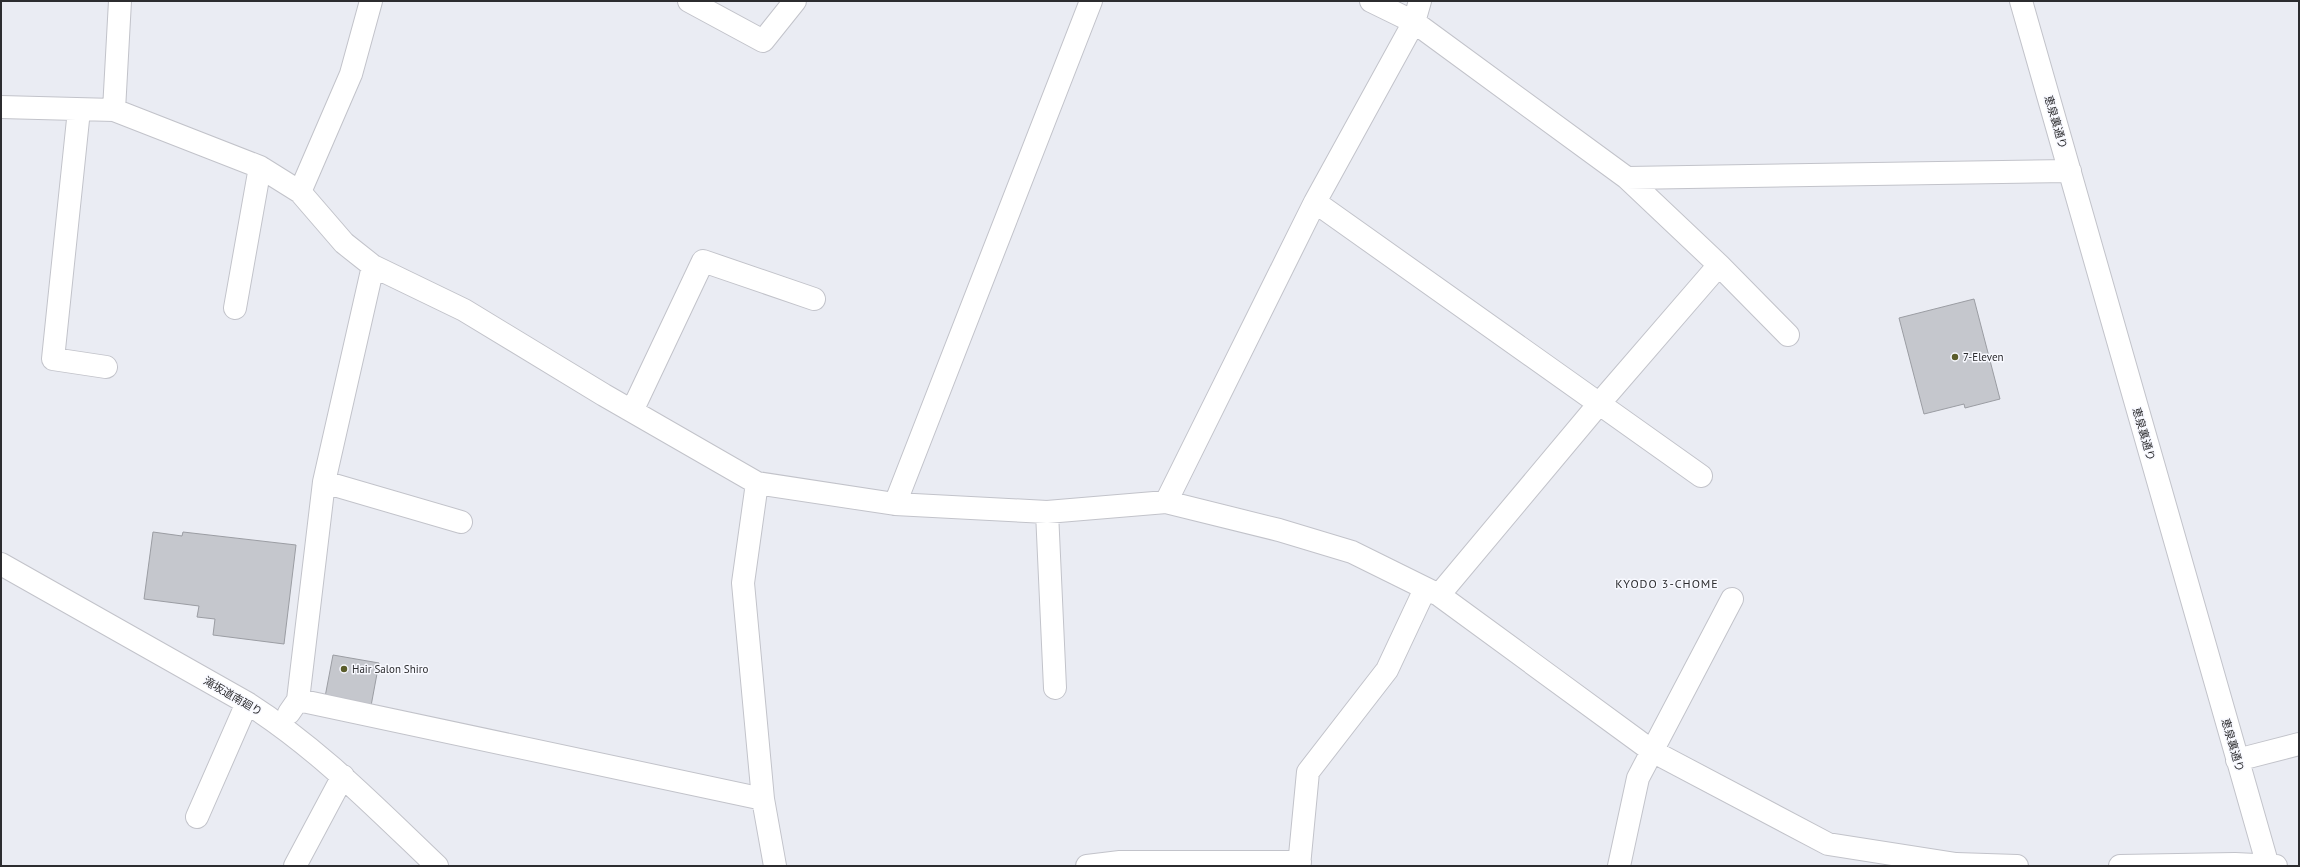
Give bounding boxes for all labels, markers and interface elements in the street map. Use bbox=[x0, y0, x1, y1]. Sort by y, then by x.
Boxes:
street label: 恵泉裏通り bbox=[2042, 94, 2070, 150]
place label: 7-Eleven bbox=[1963, 350, 2004, 364]
marker: 7-Eleven bbox=[1950, 352, 1960, 362]
street label: 恵泉裏通り bbox=[2130, 406, 2158, 462]
district label: KYODO 3-CHOME bbox=[1615, 576, 1719, 591]
place label: Hair Salon Shiro bbox=[352, 662, 428, 676]
marker: Hair Salon Shiro bbox=[339, 664, 349, 674]
street label: 滝坂道南廻り bbox=[201, 673, 265, 719]
street label: 恵泉裏通り bbox=[2219, 717, 2247, 773]

